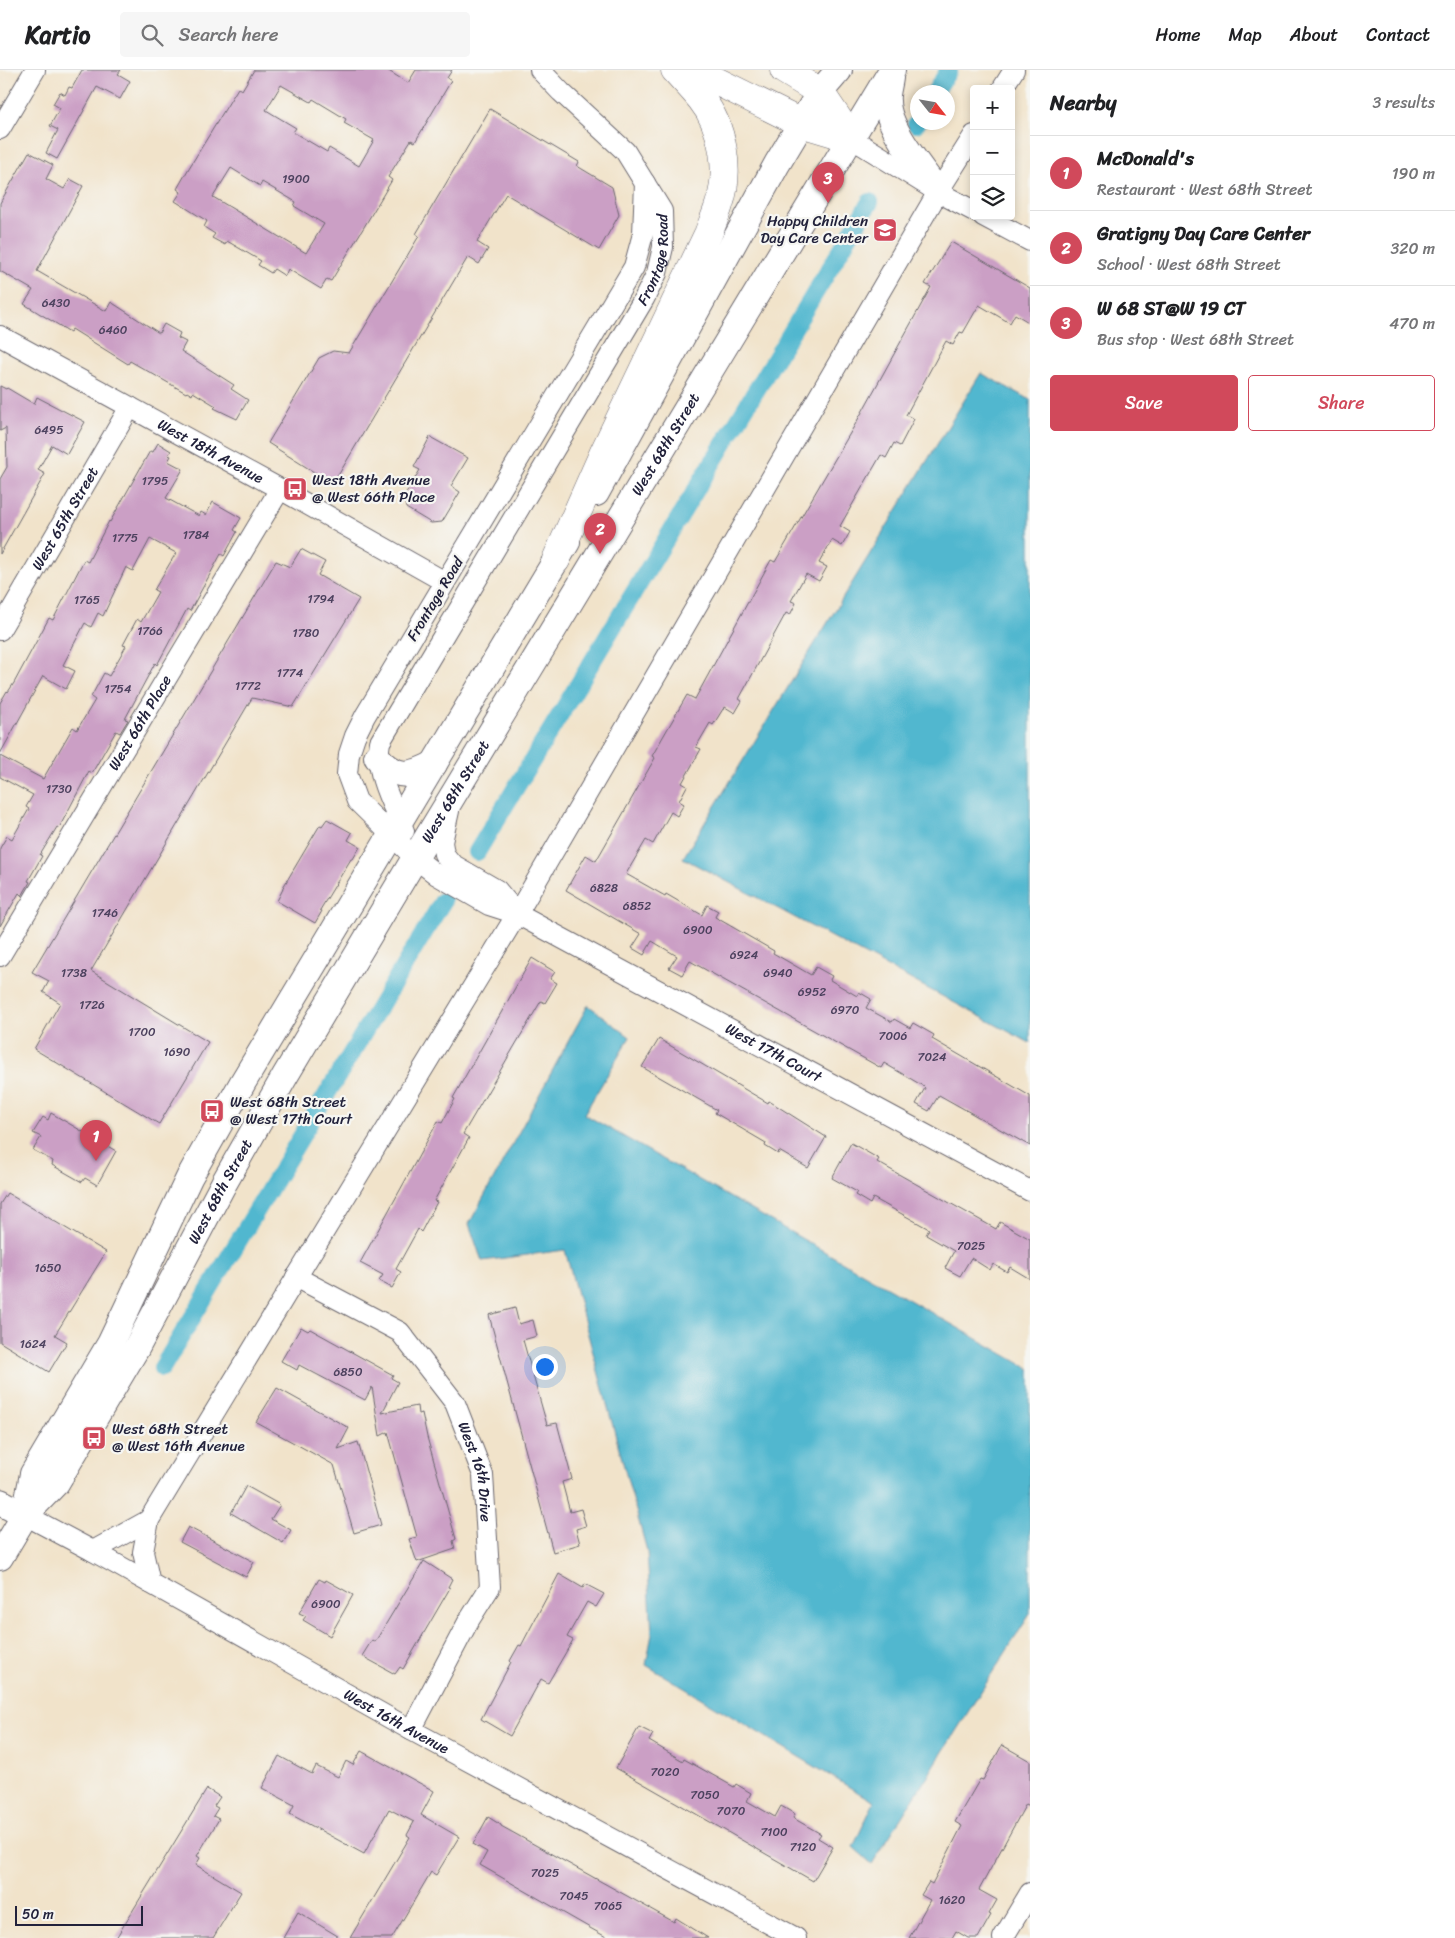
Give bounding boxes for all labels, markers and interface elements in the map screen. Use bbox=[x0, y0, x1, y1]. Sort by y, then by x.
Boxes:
search box bbox=[120, 12, 470, 57]
text: Kartio bbox=[25, 14, 90, 56]
text: Search here bbox=[178, 18, 279, 51]
text: Home bbox=[1156, 19, 1201, 51]
text: Map bbox=[1229, 19, 1262, 51]
text: About bbox=[1290, 19, 1338, 51]
text: Contact bbox=[1366, 19, 1430, 51]
icon: search bbox=[138, 21, 166, 49]
text: Nearby bbox=[1050, 84, 1116, 122]
north arrow bbox=[910, 85, 955, 130]
map controls bbox=[970, 85, 1015, 220]
button: + bbox=[970, 85, 1015, 130]
text: 3 results bbox=[1372, 88, 1435, 117]
button: − bbox=[970, 130, 1015, 175]
text: McDonald's bbox=[1097, 142, 1194, 175]
text: 1 bbox=[1063, 159, 1069, 188]
text: 190 m bbox=[1392, 159, 1435, 188]
pin: 3 bbox=[812, 162, 844, 203]
house number: 1900 bbox=[282, 168, 310, 190]
button: layers bbox=[970, 175, 1015, 220]
text: Restaurant · West 68th Street bbox=[1097, 175, 1313, 204]
place label: Happy Children Day Care Center bbox=[760, 208, 869, 251]
street label: Frontage Road bbox=[630, 212, 676, 311]
school or university icon: Happy Children Day Care Center bbox=[872, 217, 898, 243]
text: Gratigny Day Care Center bbox=[1097, 217, 1310, 250]
text: 2 bbox=[1061, 234, 1071, 263]
text: 320 m bbox=[1390, 234, 1435, 263]
text: School · West 68th Street bbox=[1097, 250, 1281, 279]
house number: 6430 bbox=[42, 292, 71, 314]
text: W 68 ST@W 19 CT bbox=[1097, 292, 1245, 325]
text: 3 bbox=[1062, 309, 1070, 338]
text: 470 m bbox=[1389, 309, 1435, 338]
house number: 6460 bbox=[99, 319, 128, 341]
text: Bus stop · West 68th Street bbox=[1097, 325, 1294, 354]
button: Save bbox=[1050, 375, 1238, 431]
button: Share bbox=[1248, 375, 1435, 431]
street label: West 68th Street bbox=[624, 387, 707, 501]
street label: West 18th Avenue bbox=[153, 411, 269, 491]
house number: 6495 bbox=[34, 419, 64, 441]
street label: West 65th Street bbox=[24, 461, 106, 575]
place label: West 18th Avenue @ West 66th Place bbox=[312, 467, 435, 510]
house number: 1795 bbox=[142, 470, 168, 492]
bus stop icon: West 18th Avenue @ West 66th Place bbox=[282, 476, 308, 502]
pin: 2 bbox=[584, 513, 616, 554]
house number: 1784 bbox=[183, 524, 210, 546]
house number: 1775 bbox=[112, 527, 138, 549]
street label: Frontage Road bbox=[400, 551, 471, 646]
house number: 1794 bbox=[308, 588, 335, 610]
house number: 1765 bbox=[74, 589, 100, 611]
house number: 1766 bbox=[137, 620, 163, 642]
house number: 1780 bbox=[293, 622, 320, 644]
house number: 1774 bbox=[277, 662, 304, 684]
street label: West 66th Place bbox=[101, 670, 179, 776]
house number: 1772 bbox=[235, 675, 261, 697]
house number: 1754 bbox=[105, 678, 132, 700]
street label: West 68th Street bbox=[414, 735, 497, 848]
house number: 1730 bbox=[46, 778, 72, 800]
house number: 6828 bbox=[590, 877, 618, 899]
house number: 6852 bbox=[623, 895, 651, 917]
house number: 1746 bbox=[92, 902, 118, 924]
house number: 6900 bbox=[683, 919, 713, 941]
house number: 6924 bbox=[730, 944, 759, 966]
house number: 1738 bbox=[61, 962, 87, 984]
house number: 6940 bbox=[763, 962, 793, 984]
house number: 6952 bbox=[798, 981, 826, 1003]
house number: 1726 bbox=[79, 994, 105, 1016]
house number: 6970 bbox=[831, 999, 860, 1021]
street label: West 17th Court bbox=[720, 1016, 828, 1090]
house number: 1700 bbox=[128, 1021, 156, 1043]
house number: 7006 bbox=[879, 1025, 908, 1047]
house number: 1690 bbox=[164, 1041, 191, 1063]
house number: 7024 bbox=[918, 1046, 947, 1068]
place label: West 68th Street @ West 17th Court bbox=[230, 1089, 353, 1132]
bus stop icon: West 68th Street @ West 17th Court bbox=[199, 1098, 225, 1124]
pin: 1 bbox=[80, 1120, 112, 1161]
street label: West 68th Street bbox=[181, 1134, 260, 1249]
house number: 7025 bbox=[957, 1235, 985, 1257]
house number: 1650 bbox=[35, 1257, 62, 1279]
house number: 1624 bbox=[20, 1333, 47, 1355]
your location bbox=[532, 1354, 558, 1380]
house number: 6850 bbox=[334, 1361, 363, 1383]
place label: West 68th Street @ West 16th Avenue bbox=[112, 1416, 245, 1459]
street label: West 16th Drive bbox=[450, 1418, 499, 1523]
bus stop icon: West 68th Street @ West 16th Avenue bbox=[81, 1425, 107, 1451]
house number: 6900 bbox=[311, 1593, 341, 1615]
street label: West 16th Avenue bbox=[339, 1682, 454, 1761]
house number: 7020 bbox=[651, 1761, 680, 1783]
house number: 7050 bbox=[690, 1784, 720, 1806]
house number: 7070 bbox=[717, 1800, 746, 1822]
house number: 7100 bbox=[760, 1821, 788, 1843]
house number: 7120 bbox=[790, 1836, 817, 1858]
house number: 7025 bbox=[531, 1862, 559, 1884]
house number: 7045 bbox=[559, 1885, 589, 1907]
house number: 1620 bbox=[939, 1889, 966, 1911]
house number: 7065 bbox=[594, 1895, 622, 1917]
text: 50 m bbox=[22, 1902, 54, 1927]
scale bar bbox=[15, 1903, 142, 1926]

